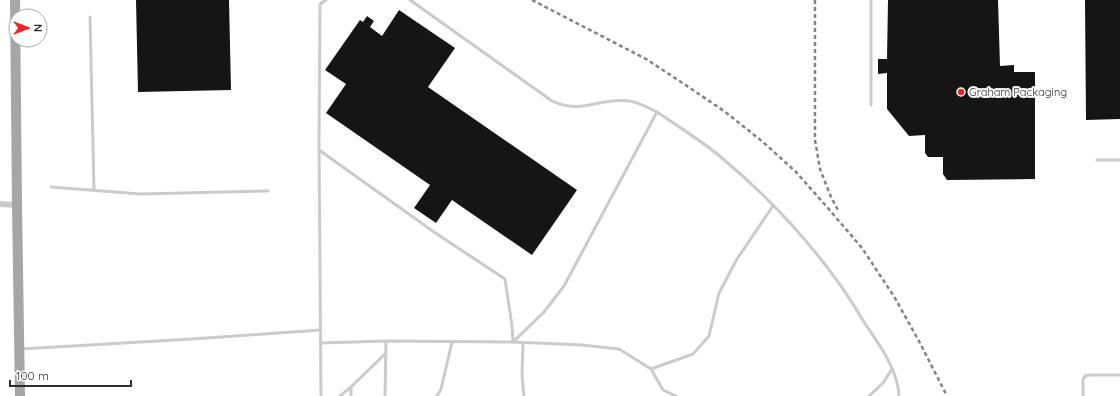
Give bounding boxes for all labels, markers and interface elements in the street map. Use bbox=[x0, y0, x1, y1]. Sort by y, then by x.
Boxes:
north arrow bbox=[8, 8, 48, 48]
text: N bbox=[31, 24, 45, 32]
place label: Graham Packaging bbox=[969, 85, 1067, 99]
marker: Graham Packaging bbox=[956, 87, 966, 97]
scale bar bbox=[10, 362, 131, 388]
text: 100 m bbox=[16, 368, 49, 383]

